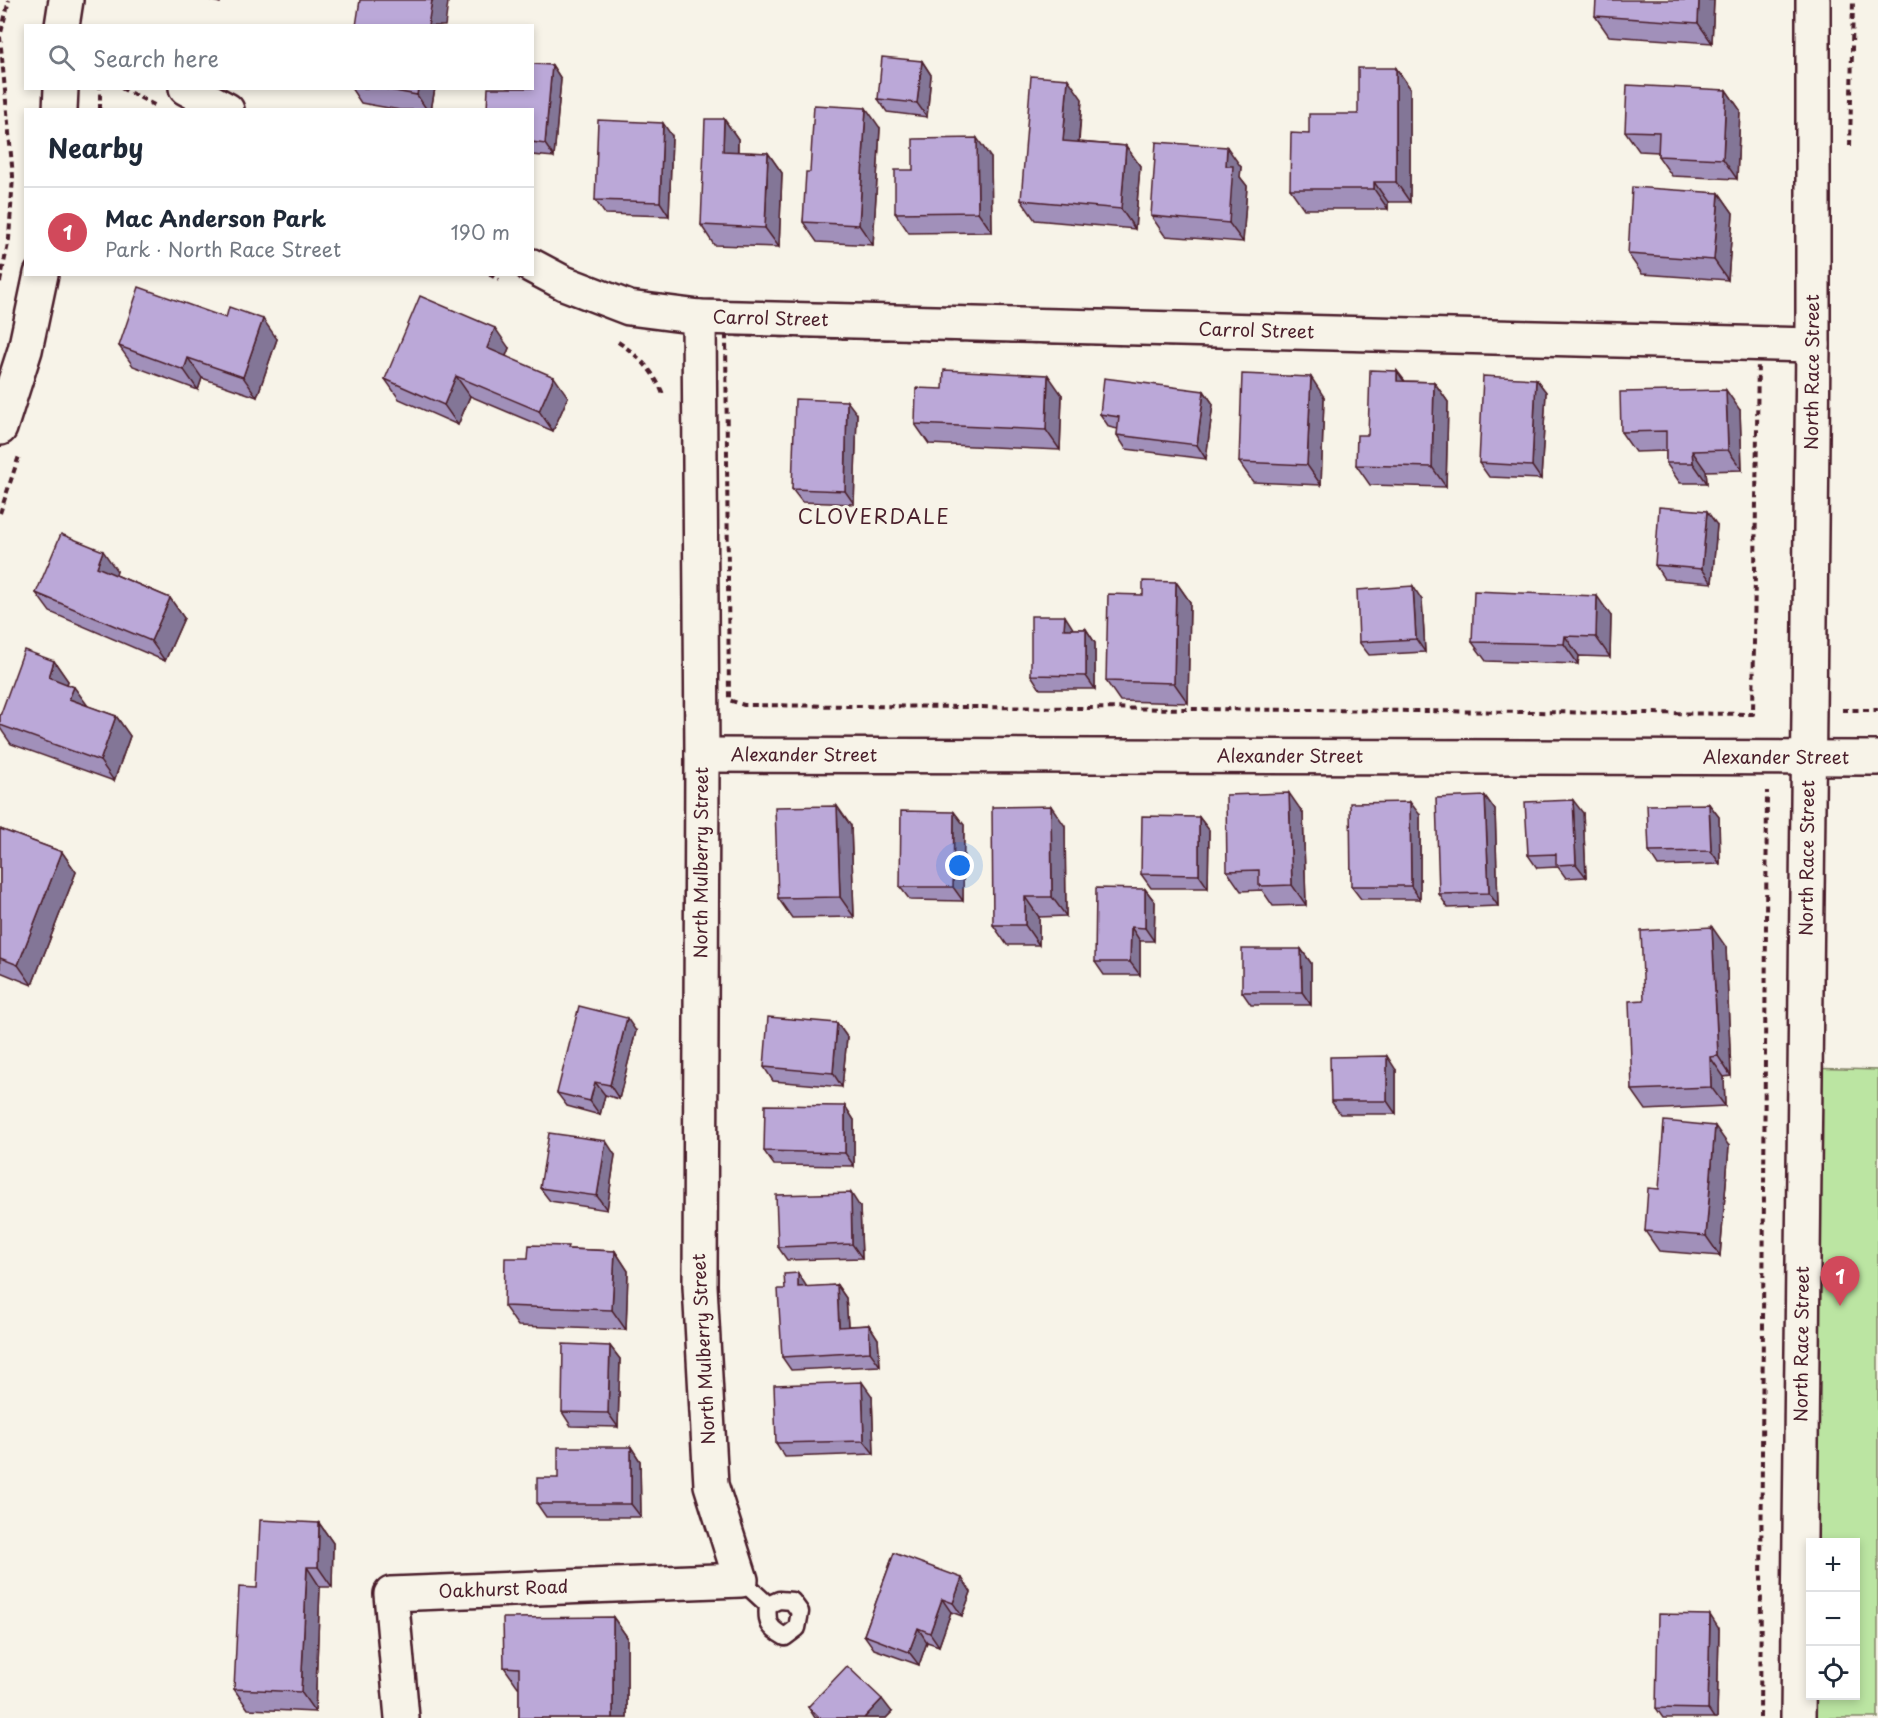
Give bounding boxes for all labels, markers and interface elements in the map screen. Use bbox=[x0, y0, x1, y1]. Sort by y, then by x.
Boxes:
search box bbox=[24, 24, 534, 90]
icon: search bbox=[45, 41, 78, 74]
text: Search here bbox=[93, 41, 219, 74]
text: Nearby bbox=[48, 128, 143, 167]
text: Mac Anderson Park bbox=[105, 201, 326, 234]
text: 1 bbox=[63, 217, 72, 247]
text: 190 m bbox=[451, 217, 510, 247]
text: Park · North Race Street bbox=[105, 234, 341, 264]
street label: North Race Street bbox=[1797, 294, 1825, 450]
street label: Carrol Street bbox=[712, 302, 829, 332]
street label: Carrol Street bbox=[1198, 315, 1315, 344]
district label: CLOVERDALE bbox=[798, 501, 950, 531]
street label: Alexander Street bbox=[731, 740, 877, 767]
street label: Alexander Street bbox=[1217, 741, 1363, 769]
street label: Alexander Street bbox=[1703, 743, 1849, 770]
street label: North Mulberry Street bbox=[686, 767, 714, 958]
street label: North Race Street bbox=[1792, 780, 1820, 936]
your location bbox=[945, 851, 974, 880]
street label: North Mulberry Street bbox=[684, 1253, 721, 1445]
pin: 1 bbox=[1820, 1256, 1860, 1306]
street label: North Race Street bbox=[1786, 1266, 1815, 1422]
map controls bbox=[1806, 1538, 1860, 1700]
button: + bbox=[1806, 1538, 1860, 1592]
street label: Oakhurst Road bbox=[438, 1572, 569, 1604]
button: − bbox=[1806, 1592, 1860, 1646]
button: locate bbox=[1806, 1646, 1860, 1700]

